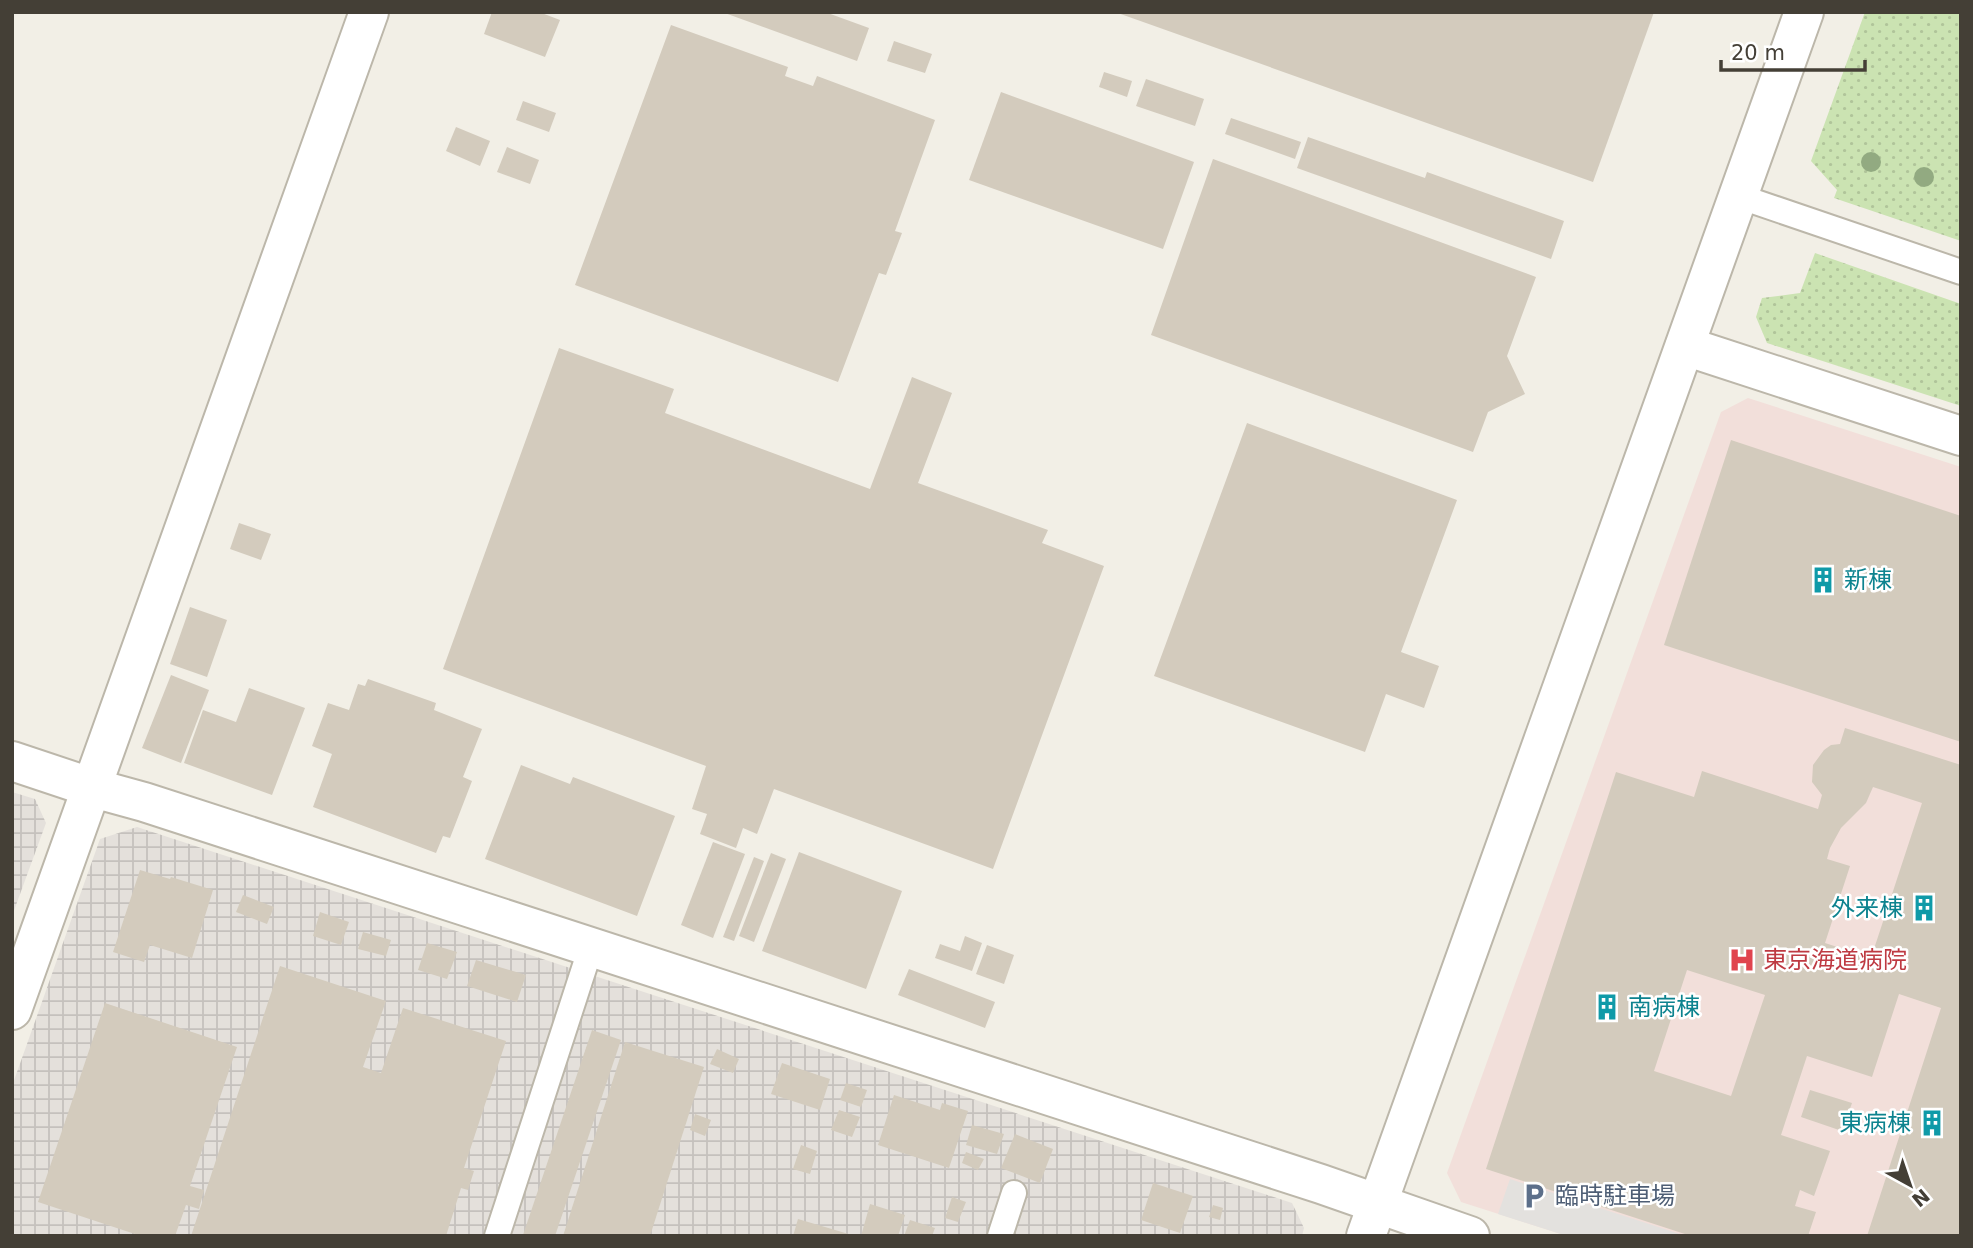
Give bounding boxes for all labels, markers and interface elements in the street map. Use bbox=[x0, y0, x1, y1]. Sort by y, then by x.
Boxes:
scale bar bbox=[1721, 28, 1864, 72]
text: 20 m bbox=[1731, 41, 1785, 65]
building icon: 新棟 bbox=[1808, 565, 1838, 595]
place label: 新棟 bbox=[1844, 566, 1892, 594]
building icon: 外来棟 bbox=[1909, 893, 1939, 923]
place label: 外来棟 bbox=[1831, 894, 1903, 922]
hospital icon: 東京海道病院 bbox=[1727, 945, 1757, 975]
place label: 東京海道病院 bbox=[1763, 946, 1907, 974]
building icon: 南病棟 bbox=[1592, 992, 1622, 1022]
place label: 南病棟 bbox=[1628, 993, 1700, 1021]
building icon: 東病棟 bbox=[1917, 1108, 1947, 1138]
place label: 東病棟 bbox=[1839, 1109, 1911, 1137]
north arrow bbox=[1875, 1150, 1945, 1220]
parking icon: 臨時駐車場 bbox=[1519, 1181, 1549, 1211]
place label: 臨時駐車場 bbox=[1555, 1182, 1675, 1210]
text: N bbox=[1908, 1184, 1934, 1212]

